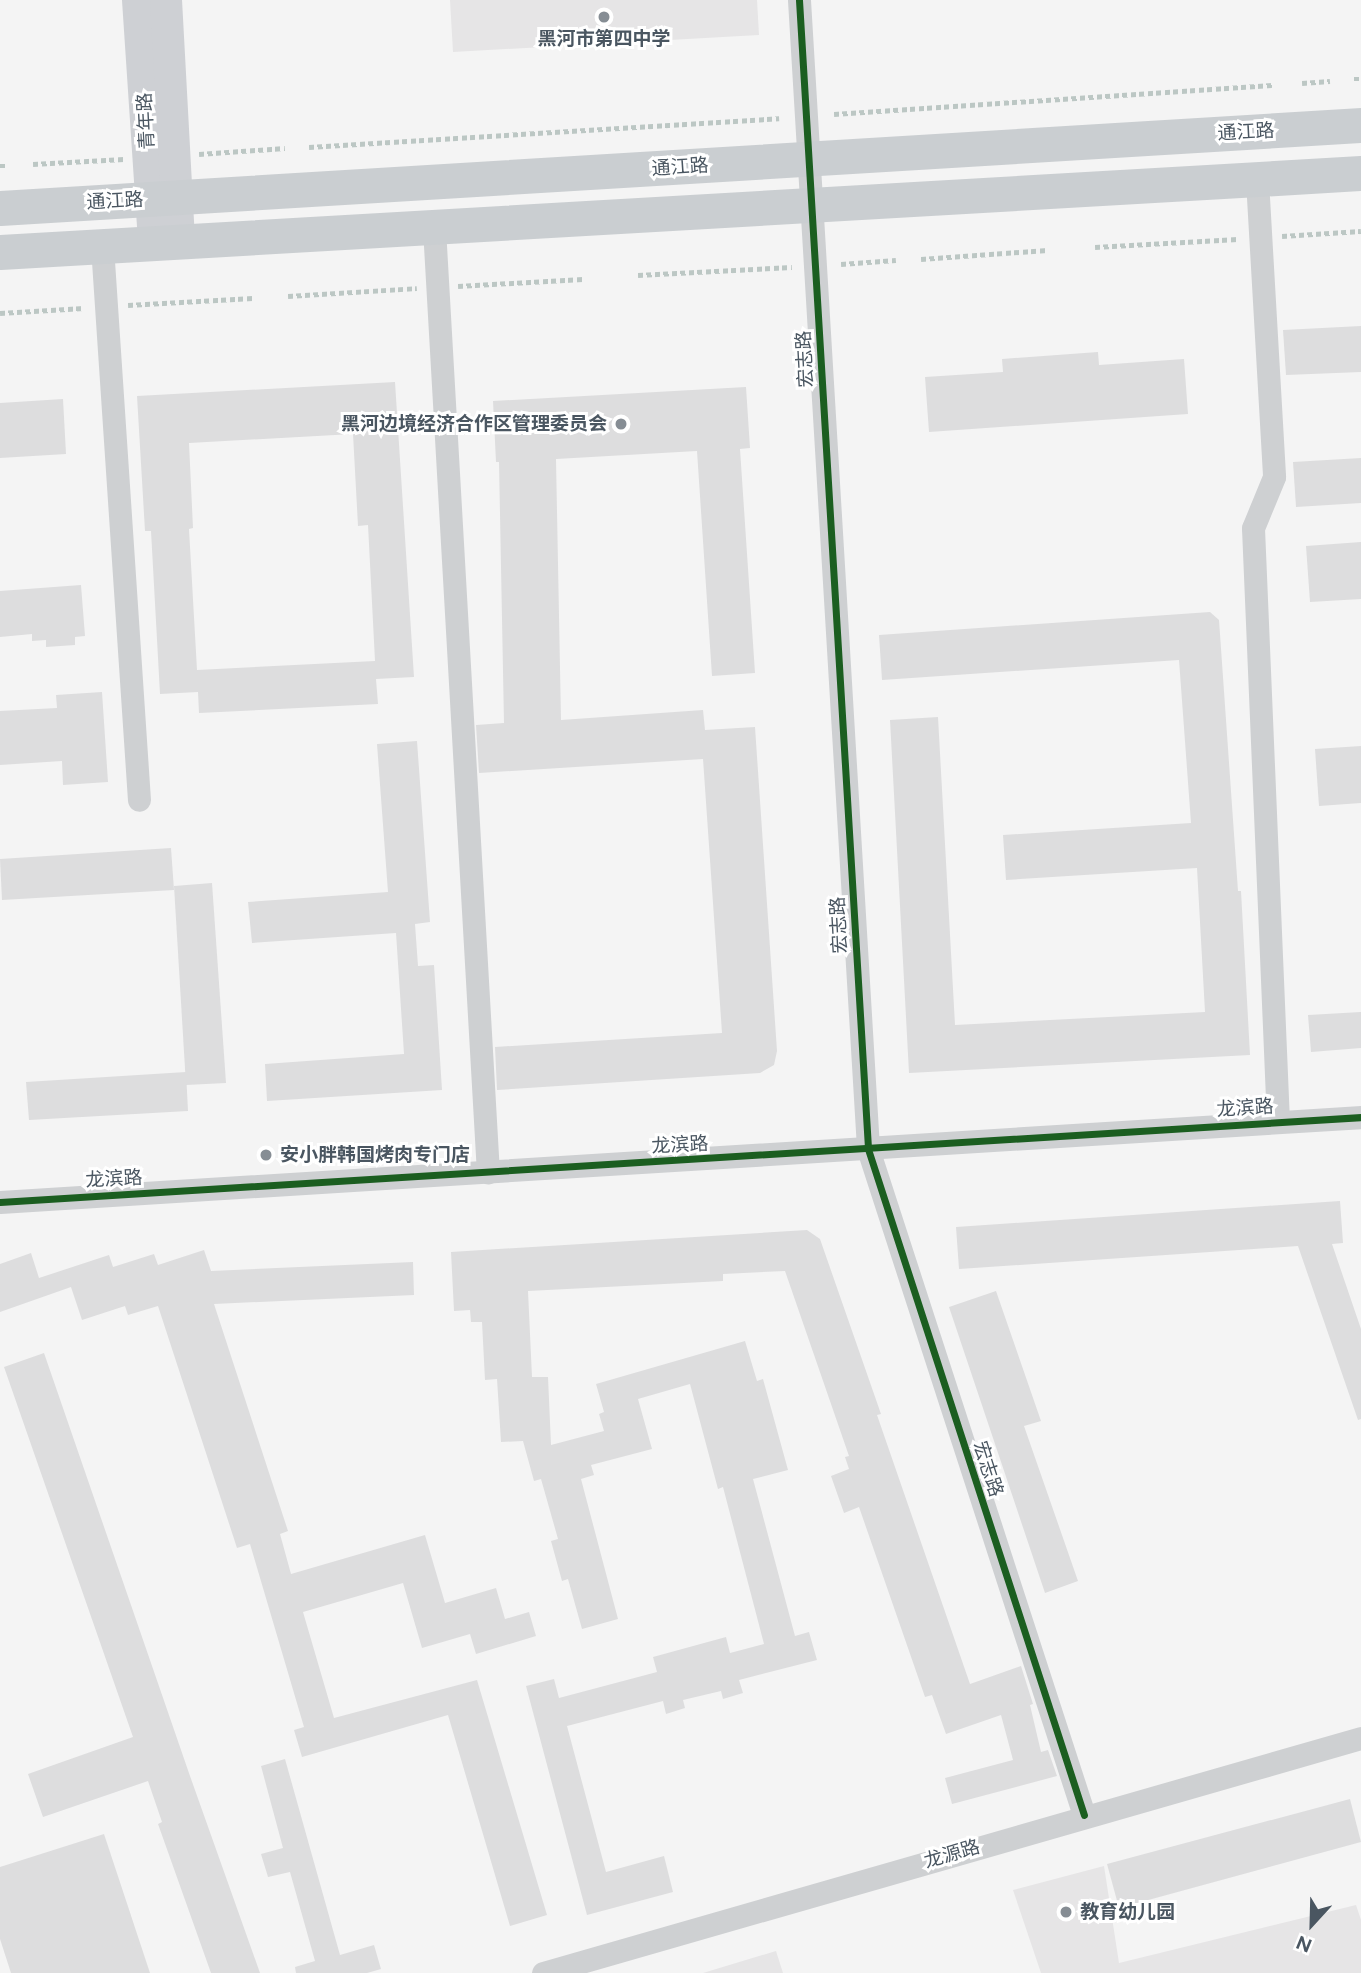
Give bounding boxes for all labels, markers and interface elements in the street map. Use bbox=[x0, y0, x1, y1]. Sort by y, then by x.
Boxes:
marker: 黑河市第四中学 bbox=[596, 9, 612, 25]
place label: 黑河市第四中学 bbox=[538, 28, 670, 50]
street label: 青年路 bbox=[133, 92, 159, 150]
street label: 通江路 bbox=[1217, 119, 1275, 145]
street label: 通江路 bbox=[651, 154, 709, 180]
street label: 通江路 bbox=[86, 188, 144, 214]
street label: 宏志路 bbox=[792, 330, 818, 388]
place label: 黑河边境经济合作区管理委员会 bbox=[341, 413, 607, 435]
marker: 黑河边境经济合作区管理委员会 bbox=[613, 416, 629, 432]
street label: 宏志路 bbox=[826, 896, 852, 954]
street label: 龙滨路 bbox=[1216, 1095, 1274, 1121]
street label: 龙滨路 bbox=[651, 1132, 709, 1158]
place label: 安小胖韩国烤肉专门店 bbox=[280, 1144, 470, 1166]
marker: 安小胖韩国烤肉专门店 bbox=[258, 1147, 274, 1163]
street label: 龙滨路 bbox=[85, 1166, 143, 1192]
street label: 宏志路 bbox=[968, 1438, 1008, 1500]
street label: 龙源路 bbox=[921, 1835, 983, 1873]
north arrow bbox=[1277, 1889, 1347, 1959]
place label: 教育幼儿园 bbox=[1080, 1901, 1175, 1923]
marker: 教育幼儿园 bbox=[1058, 1904, 1074, 1920]
text: N bbox=[1293, 1931, 1315, 1957]

